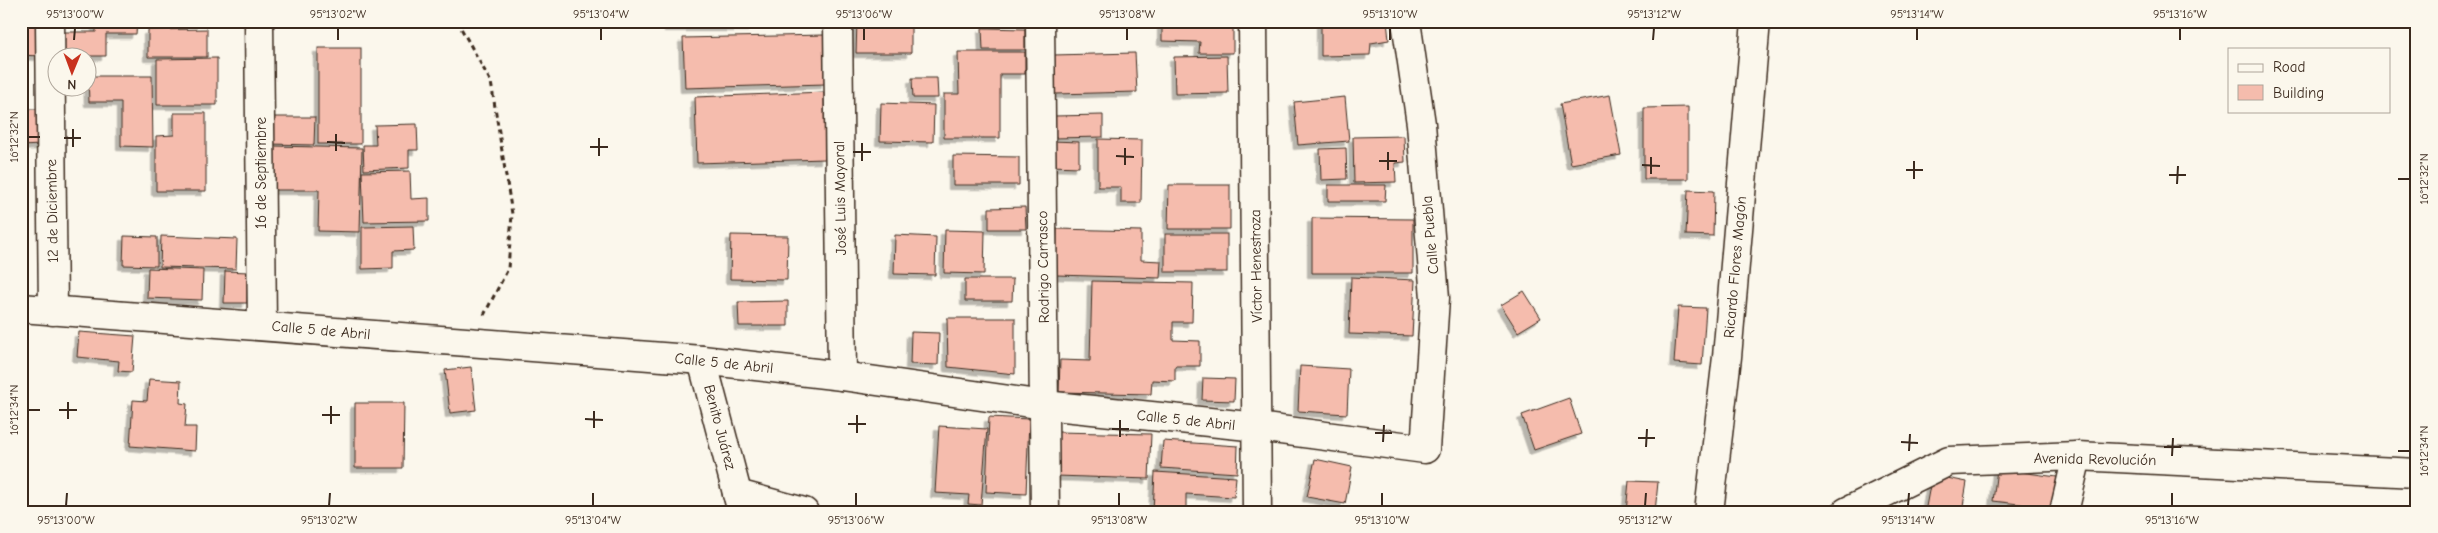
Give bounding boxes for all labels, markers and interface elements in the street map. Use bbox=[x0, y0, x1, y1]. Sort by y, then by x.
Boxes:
text: 95°13'00"W bbox=[46, 7, 104, 21]
text: 95°13'02"W bbox=[310, 7, 367, 21]
text: 95°13'04"W bbox=[573, 7, 630, 21]
text: 95°13'06"W bbox=[836, 7, 893, 21]
text: 95°13'08"W bbox=[1099, 7, 1156, 21]
text: 95°13'10"W bbox=[1363, 7, 1418, 21]
text: 95°13'12"W bbox=[1627, 7, 1681, 21]
text: 95°13'14"W bbox=[1890, 7, 1944, 21]
text: 95°13'16"W bbox=[2153, 7, 2208, 21]
north arrow bbox=[48, 48, 98, 98]
legend bbox=[2228, 48, 2390, 112]
text: Road bbox=[2273, 58, 2305, 76]
text: N bbox=[67, 76, 76, 93]
text: Building bbox=[2273, 84, 2324, 102]
text: 16°12'32"N bbox=[7, 111, 21, 163]
street label: 16 de Septiembre bbox=[252, 117, 270, 229]
street label: José Luis Mayoral bbox=[830, 141, 850, 255]
text: 16°12'32"N bbox=[2417, 153, 2431, 205]
street label: 12 de Diciembre bbox=[42, 158, 62, 263]
street label: Calle Puebla bbox=[1418, 195, 1442, 275]
street label: Ricardo Flores Magón bbox=[1720, 195, 1750, 339]
street label: Víctor Henestroza bbox=[1246, 209, 1266, 323]
street label: Rodrigo Carrasco bbox=[1033, 210, 1053, 323]
street label: Calle 5 de Abril bbox=[271, 317, 371, 343]
street label: Calle 5 de Abril bbox=[674, 349, 774, 377]
street label: Benito Juárez bbox=[700, 383, 740, 472]
text: 16°12'34"N bbox=[7, 385, 21, 435]
street label: Calle 5 de Abril bbox=[1136, 406, 1236, 434]
text: 16°12'34"N bbox=[2417, 426, 2431, 476]
street label: Avenida Revolución bbox=[2034, 449, 2156, 469]
text: 95°13'00"W bbox=[37, 513, 95, 527]
text: 95°13'02"W bbox=[301, 513, 358, 527]
text: 95°13'04"W bbox=[565, 513, 622, 527]
text: 95°13'06"W bbox=[828, 513, 885, 527]
text: 95°13'08"W bbox=[1091, 513, 1148, 527]
text: 95°13'10"W bbox=[1355, 513, 1410, 527]
text: 95°13'12"W bbox=[1618, 513, 1672, 527]
text: 95°13'14"W bbox=[1881, 513, 1935, 527]
text: 95°13'16"W bbox=[2145, 513, 2200, 527]

